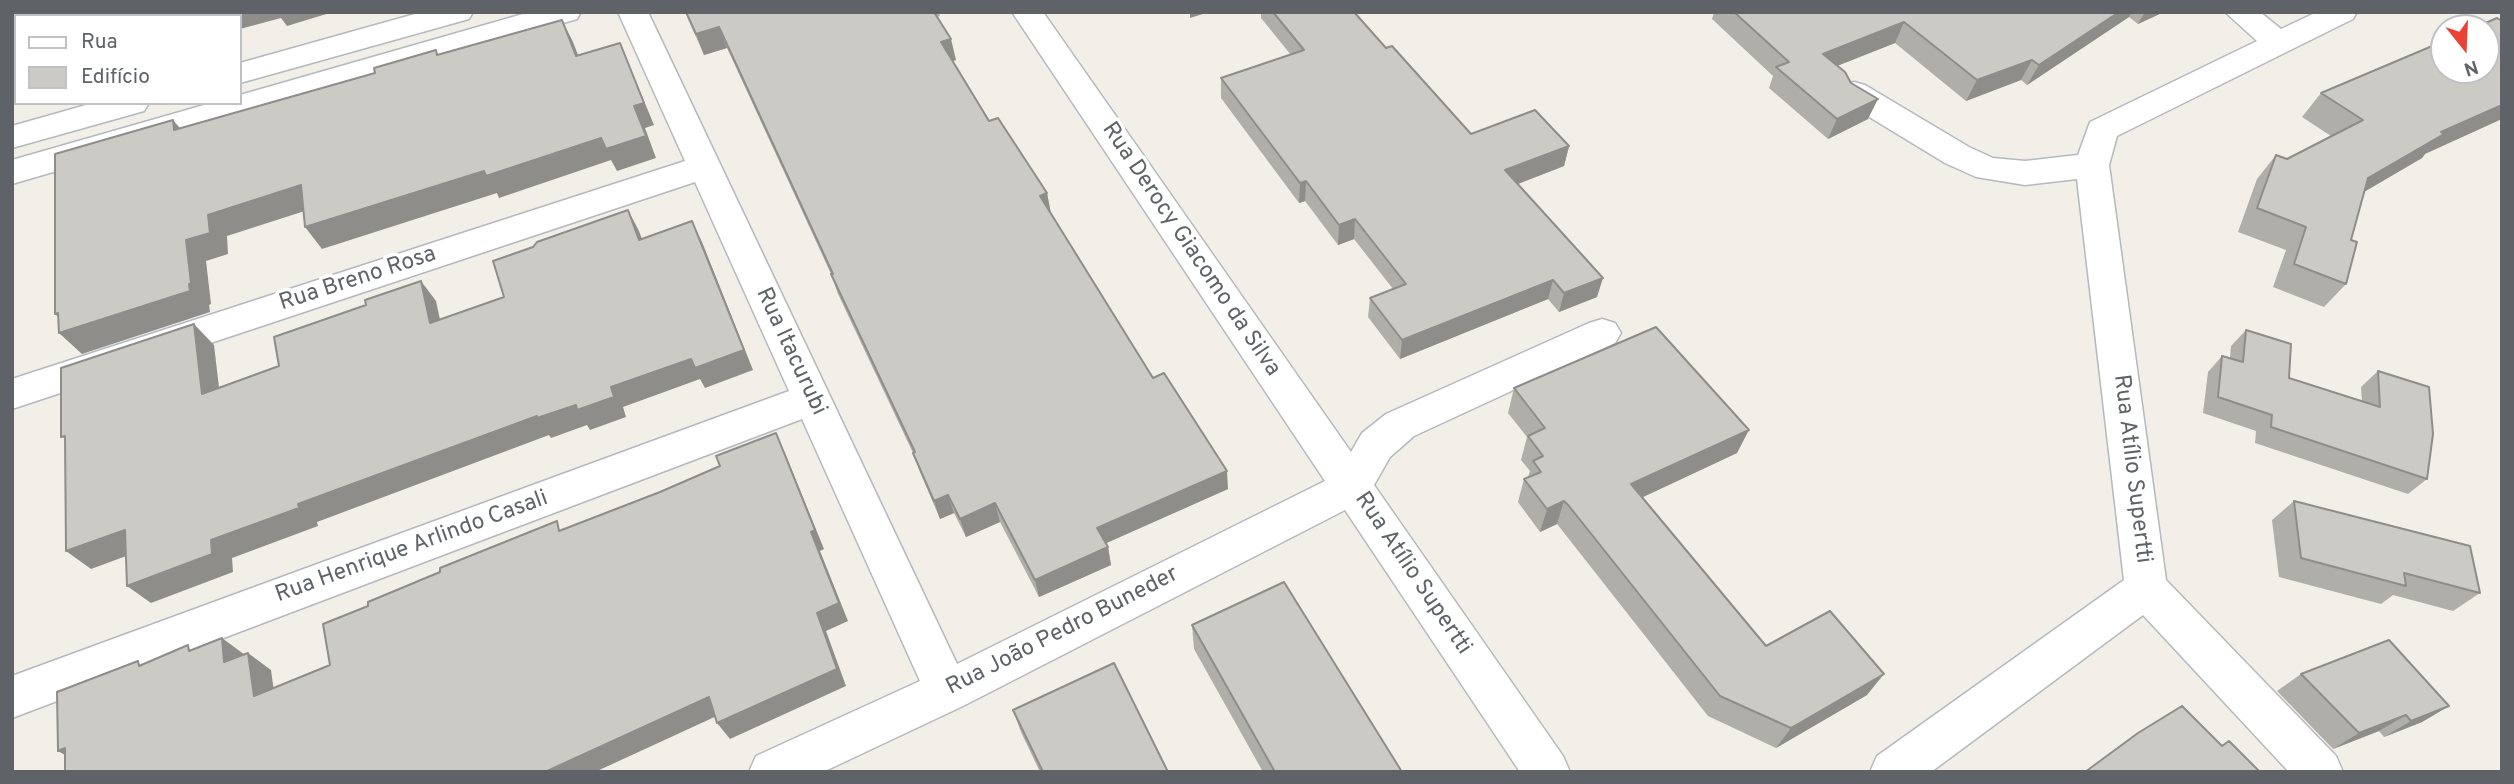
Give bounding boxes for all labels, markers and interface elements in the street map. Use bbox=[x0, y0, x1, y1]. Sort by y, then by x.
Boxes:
legend bbox=[14, 14, 242, 105]
north arrow bbox=[2430, 14, 2500, 84]
text: Rua bbox=[81, 29, 118, 56]
text: N bbox=[2461, 54, 2481, 81]
text: Edifício bbox=[81, 64, 150, 91]
street label: Rua Derocy Giacomo da Silva bbox=[1095, 118, 1285, 382]
street label: Rua Breno Rosa bbox=[276, 242, 440, 318]
street label: Rua Itacurubi bbox=[748, 284, 832, 420]
street label: Rua Atílio Supertti bbox=[2106, 373, 2156, 565]
street label: Rua Henrique Arlindo Casali bbox=[272, 486, 552, 610]
street label: Rua Atílio Supertti bbox=[1347, 487, 1477, 661]
street label: Rua João Pedro Buneder bbox=[942, 561, 1184, 703]

